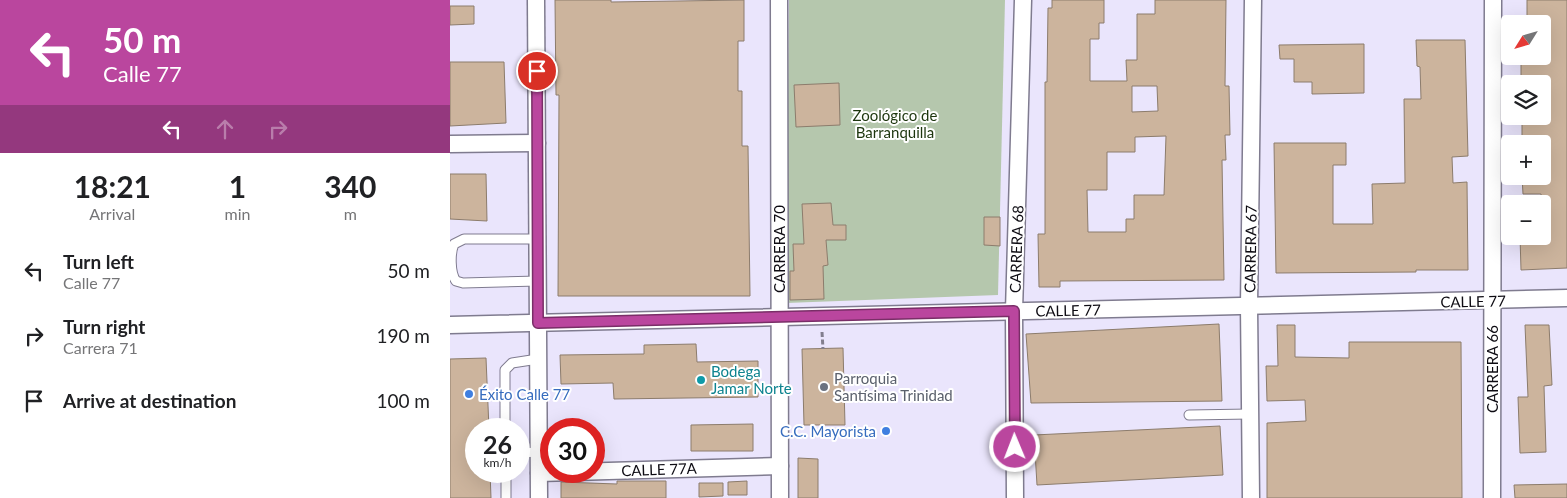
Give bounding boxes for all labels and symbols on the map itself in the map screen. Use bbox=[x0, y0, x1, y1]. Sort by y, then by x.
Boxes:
north arrow bbox=[1501, 15, 1551, 65]
pin bbox=[516, 50, 558, 92]
park label: Zoológico de Barranquilla bbox=[853, 106, 937, 141]
street label: CARRERA 70 bbox=[770, 205, 788, 293]
street label: CARRERA 68 bbox=[1005, 205, 1027, 293]
street label: CARRERA 67 bbox=[1240, 205, 1260, 293]
street label: CALLE 77 bbox=[1440, 291, 1506, 311]
street label: CALLE 77 bbox=[1035, 300, 1101, 320]
street label: CARRERA 66 bbox=[1483, 325, 1501, 413]
place label: Bodega Jamar Norte bbox=[711, 362, 792, 397]
place label: Parroquia Santísima Trinidad bbox=[834, 369, 953, 404]
marker: Bodega Jamar Norte bbox=[695, 374, 707, 386]
marker: Parroquia Santísima Trinidad bbox=[818, 381, 830, 393]
place label: Éxito Calle 77 bbox=[479, 385, 570, 403]
marker: Éxito Calle 77 bbox=[463, 388, 475, 400]
speed limit sign: 30 bbox=[540, 418, 605, 483]
position arrow bbox=[988, 420, 1040, 472]
place label: C.C. Mayorista bbox=[780, 422, 876, 440]
marker: C.C. Mayorista bbox=[880, 425, 892, 437]
street label: CALLE 77A bbox=[621, 459, 698, 479]

